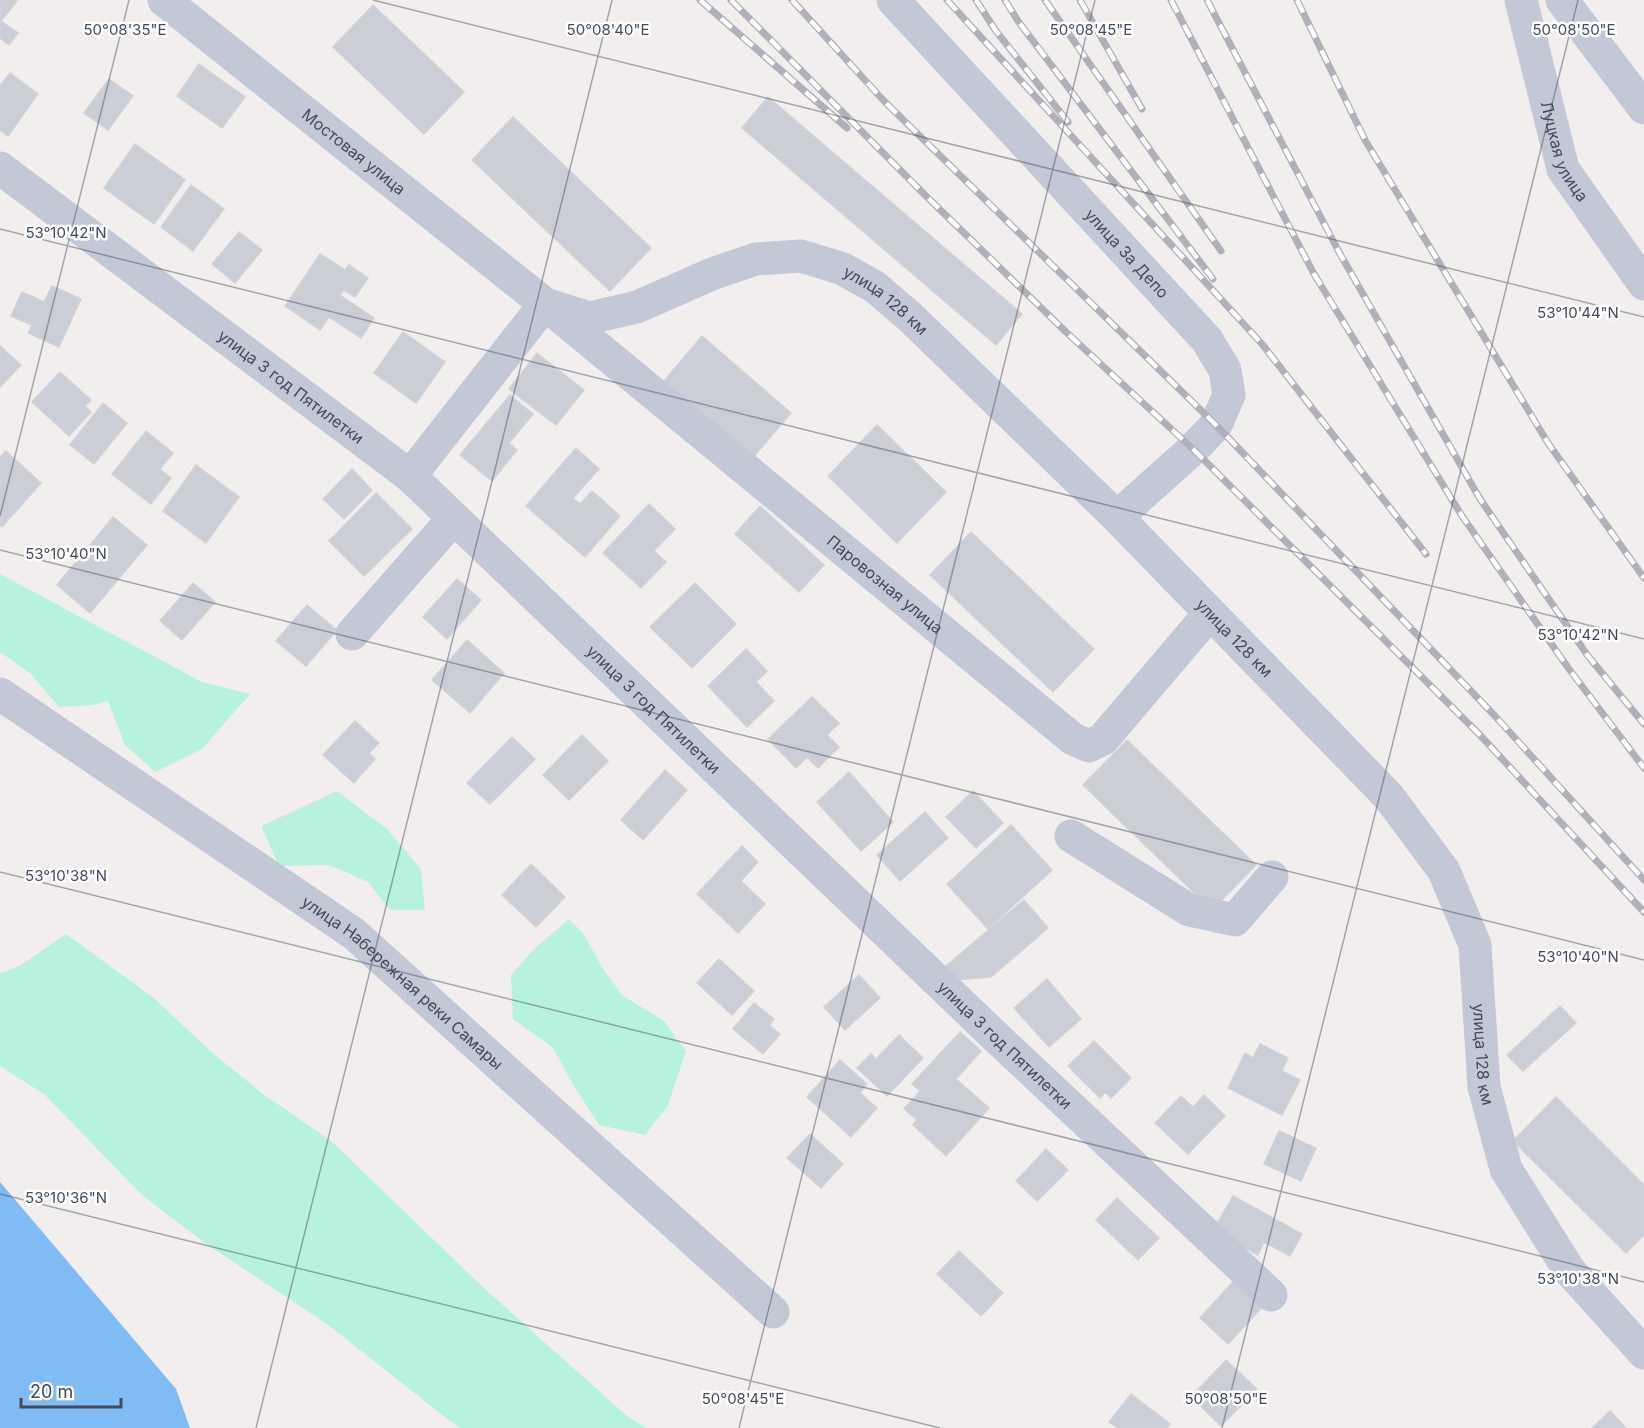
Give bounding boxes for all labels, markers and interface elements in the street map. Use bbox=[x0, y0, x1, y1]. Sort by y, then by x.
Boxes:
text: 50°08'35"E bbox=[83, 20, 167, 39]
text: 50°08'40"E bbox=[567, 20, 649, 39]
text: 50°08'45"E bbox=[1050, 20, 1132, 39]
text: 50°08'50"E bbox=[1532, 20, 1616, 39]
street label: Луцкая улица bbox=[1536, 99, 1593, 205]
street label: Мостовая улица bbox=[298, 104, 410, 199]
street label: улица За Депо bbox=[1081, 204, 1173, 302]
text: 53°10'42"N bbox=[25, 223, 107, 242]
street label: улица 128 км bbox=[840, 261, 932, 339]
text: 53°10'44"N bbox=[1537, 303, 1619, 322]
street label: улица 3 год Пятилетки bbox=[214, 325, 368, 448]
street label: Паровозная улица bbox=[823, 531, 947, 638]
text: 53°10'40"N bbox=[25, 544, 107, 563]
street label: улица 128 км bbox=[1192, 594, 1277, 681]
text: 53°10'42"N bbox=[1537, 625, 1619, 644]
street label: улица 3 год Пятилетки bbox=[583, 641, 725, 778]
text: 53°10'38"N bbox=[25, 866, 107, 885]
street label: улица Набережная реки Самары bbox=[298, 891, 507, 1074]
text: 53°10'40"N bbox=[1537, 947, 1619, 966]
street label: улица 3 год Пятилетки bbox=[934, 977, 1076, 1113]
street label: улица 128 км bbox=[1469, 1003, 1498, 1107]
text: 53°10'36"N bbox=[25, 1188, 107, 1207]
text: 53°10'38"N bbox=[1537, 1269, 1619, 1288]
scale bar bbox=[21, 1371, 122, 1409]
text: 20 m bbox=[30, 1381, 73, 1402]
text: 50°08'45"E bbox=[702, 1389, 784, 1408]
text: 50°08'50"E bbox=[1184, 1389, 1268, 1408]

